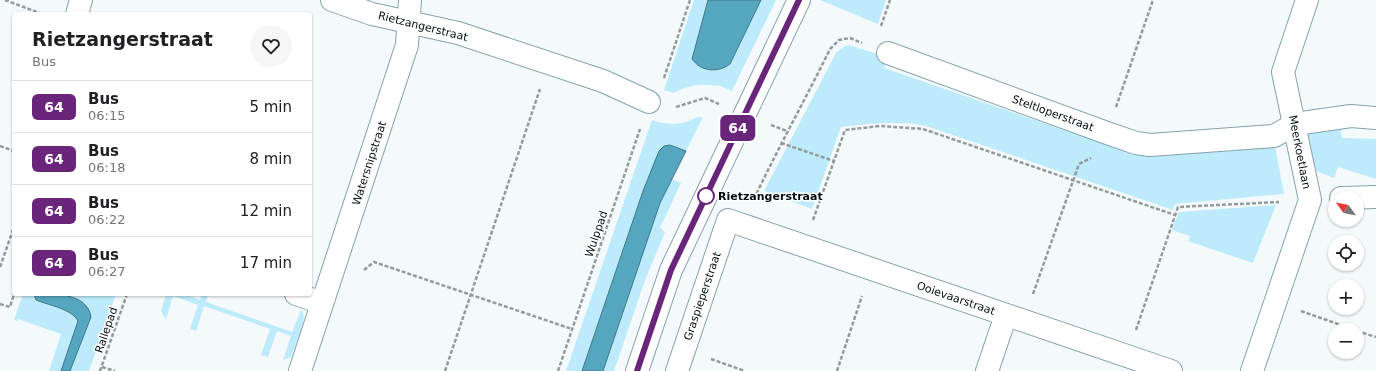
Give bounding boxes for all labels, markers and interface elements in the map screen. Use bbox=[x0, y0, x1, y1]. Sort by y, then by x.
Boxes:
street label: Rietzangerstraat bbox=[377, 9, 470, 44]
button: heart bbox=[250, 25, 292, 67]
text: Rietzangerstraat bbox=[32, 28, 213, 50]
text: Bus bbox=[32, 54, 56, 69]
text: Bus bbox=[88, 90, 119, 108]
street label: Steltloperstraat bbox=[1010, 93, 1096, 134]
text: 5 min bbox=[249, 98, 292, 116]
text: 64 bbox=[44, 99, 64, 115]
text: 06:15 bbox=[88, 108, 125, 123]
street label: Meerkoetlaan bbox=[1286, 114, 1313, 190]
line badge: 64 bbox=[720, 115, 756, 141]
street label: Watersnipstraat bbox=[350, 119, 389, 207]
text: 64 bbox=[728, 120, 748, 136]
text: Bus bbox=[88, 142, 119, 160]
text: 8 min bbox=[249, 150, 292, 168]
text: 64 bbox=[44, 151, 64, 167]
text: 06:18 bbox=[88, 160, 125, 175]
marker: Rietzangerstraat bbox=[697, 187, 715, 205]
place label: Rietzangerstraat bbox=[718, 190, 823, 203]
north arrow bbox=[1328, 191, 1364, 227]
map controls bbox=[1328, 191, 1364, 359]
text: Bus bbox=[88, 194, 119, 212]
text: 12 min bbox=[240, 202, 292, 220]
text: 64 bbox=[44, 203, 64, 219]
street label: Wulppad bbox=[582, 209, 610, 259]
text: 06:22 bbox=[88, 212, 125, 227]
button: locate bbox=[1328, 235, 1364, 271]
text: Bus bbox=[88, 246, 119, 264]
street label: Graspieperstraat bbox=[681, 249, 724, 342]
text: 17 min bbox=[240, 254, 292, 272]
text: 64 bbox=[44, 255, 64, 271]
text: 06:27 bbox=[88, 264, 125, 279]
street label: Ooievaarstraat bbox=[915, 279, 997, 318]
button: + bbox=[1328, 279, 1364, 315]
street label: Rallepad bbox=[93, 305, 120, 355]
button: − bbox=[1328, 323, 1364, 359]

